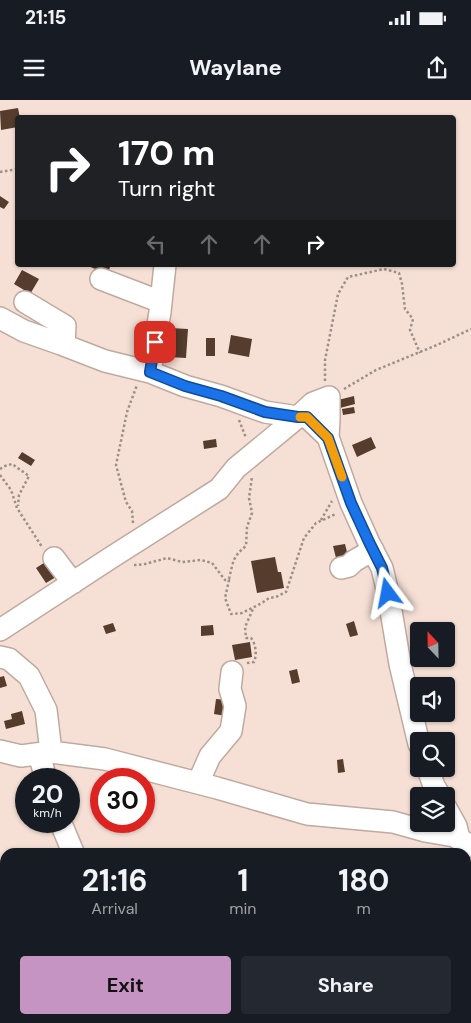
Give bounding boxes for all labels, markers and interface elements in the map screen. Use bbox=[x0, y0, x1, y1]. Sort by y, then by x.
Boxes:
text: 21:15 bbox=[25, 5, 66, 30]
text: Waylane bbox=[189, 53, 282, 82]
icon: menu bbox=[20, 54, 48, 82]
icon: share bbox=[423, 54, 451, 82]
text: 170 m bbox=[118, 130, 215, 176]
icon: right bbox=[35, 135, 100, 200]
text: Turn right bbox=[118, 174, 215, 203]
icon: left bbox=[142, 230, 170, 258]
icon: ahead bbox=[195, 230, 223, 258]
icon: ahead bbox=[248, 230, 276, 258]
icon: right bbox=[301, 230, 329, 258]
pin bbox=[134, 321, 176, 363]
icon: arrive bbox=[141, 328, 169, 356]
position arrow bbox=[361, 566, 413, 618]
north arrow bbox=[410, 622, 455, 668]
map controls bbox=[410, 622, 455, 832]
button: sound bbox=[410, 677, 455, 722]
button: search bbox=[410, 732, 455, 777]
speed limit sign: 30 bbox=[90, 768, 155, 833]
text: 20 bbox=[32, 778, 63, 811]
button: layers bbox=[410, 787, 455, 832]
text: km/h bbox=[33, 805, 62, 821]
text: 21:16 bbox=[82, 861, 148, 900]
text: 1 bbox=[237, 861, 248, 900]
text: 180 bbox=[338, 861, 389, 900]
text: Arrival bbox=[91, 898, 138, 919]
text: min bbox=[229, 898, 257, 919]
text: m bbox=[357, 898, 371, 919]
button: Exit bbox=[20, 956, 231, 1014]
button: Share bbox=[241, 956, 451, 1014]

